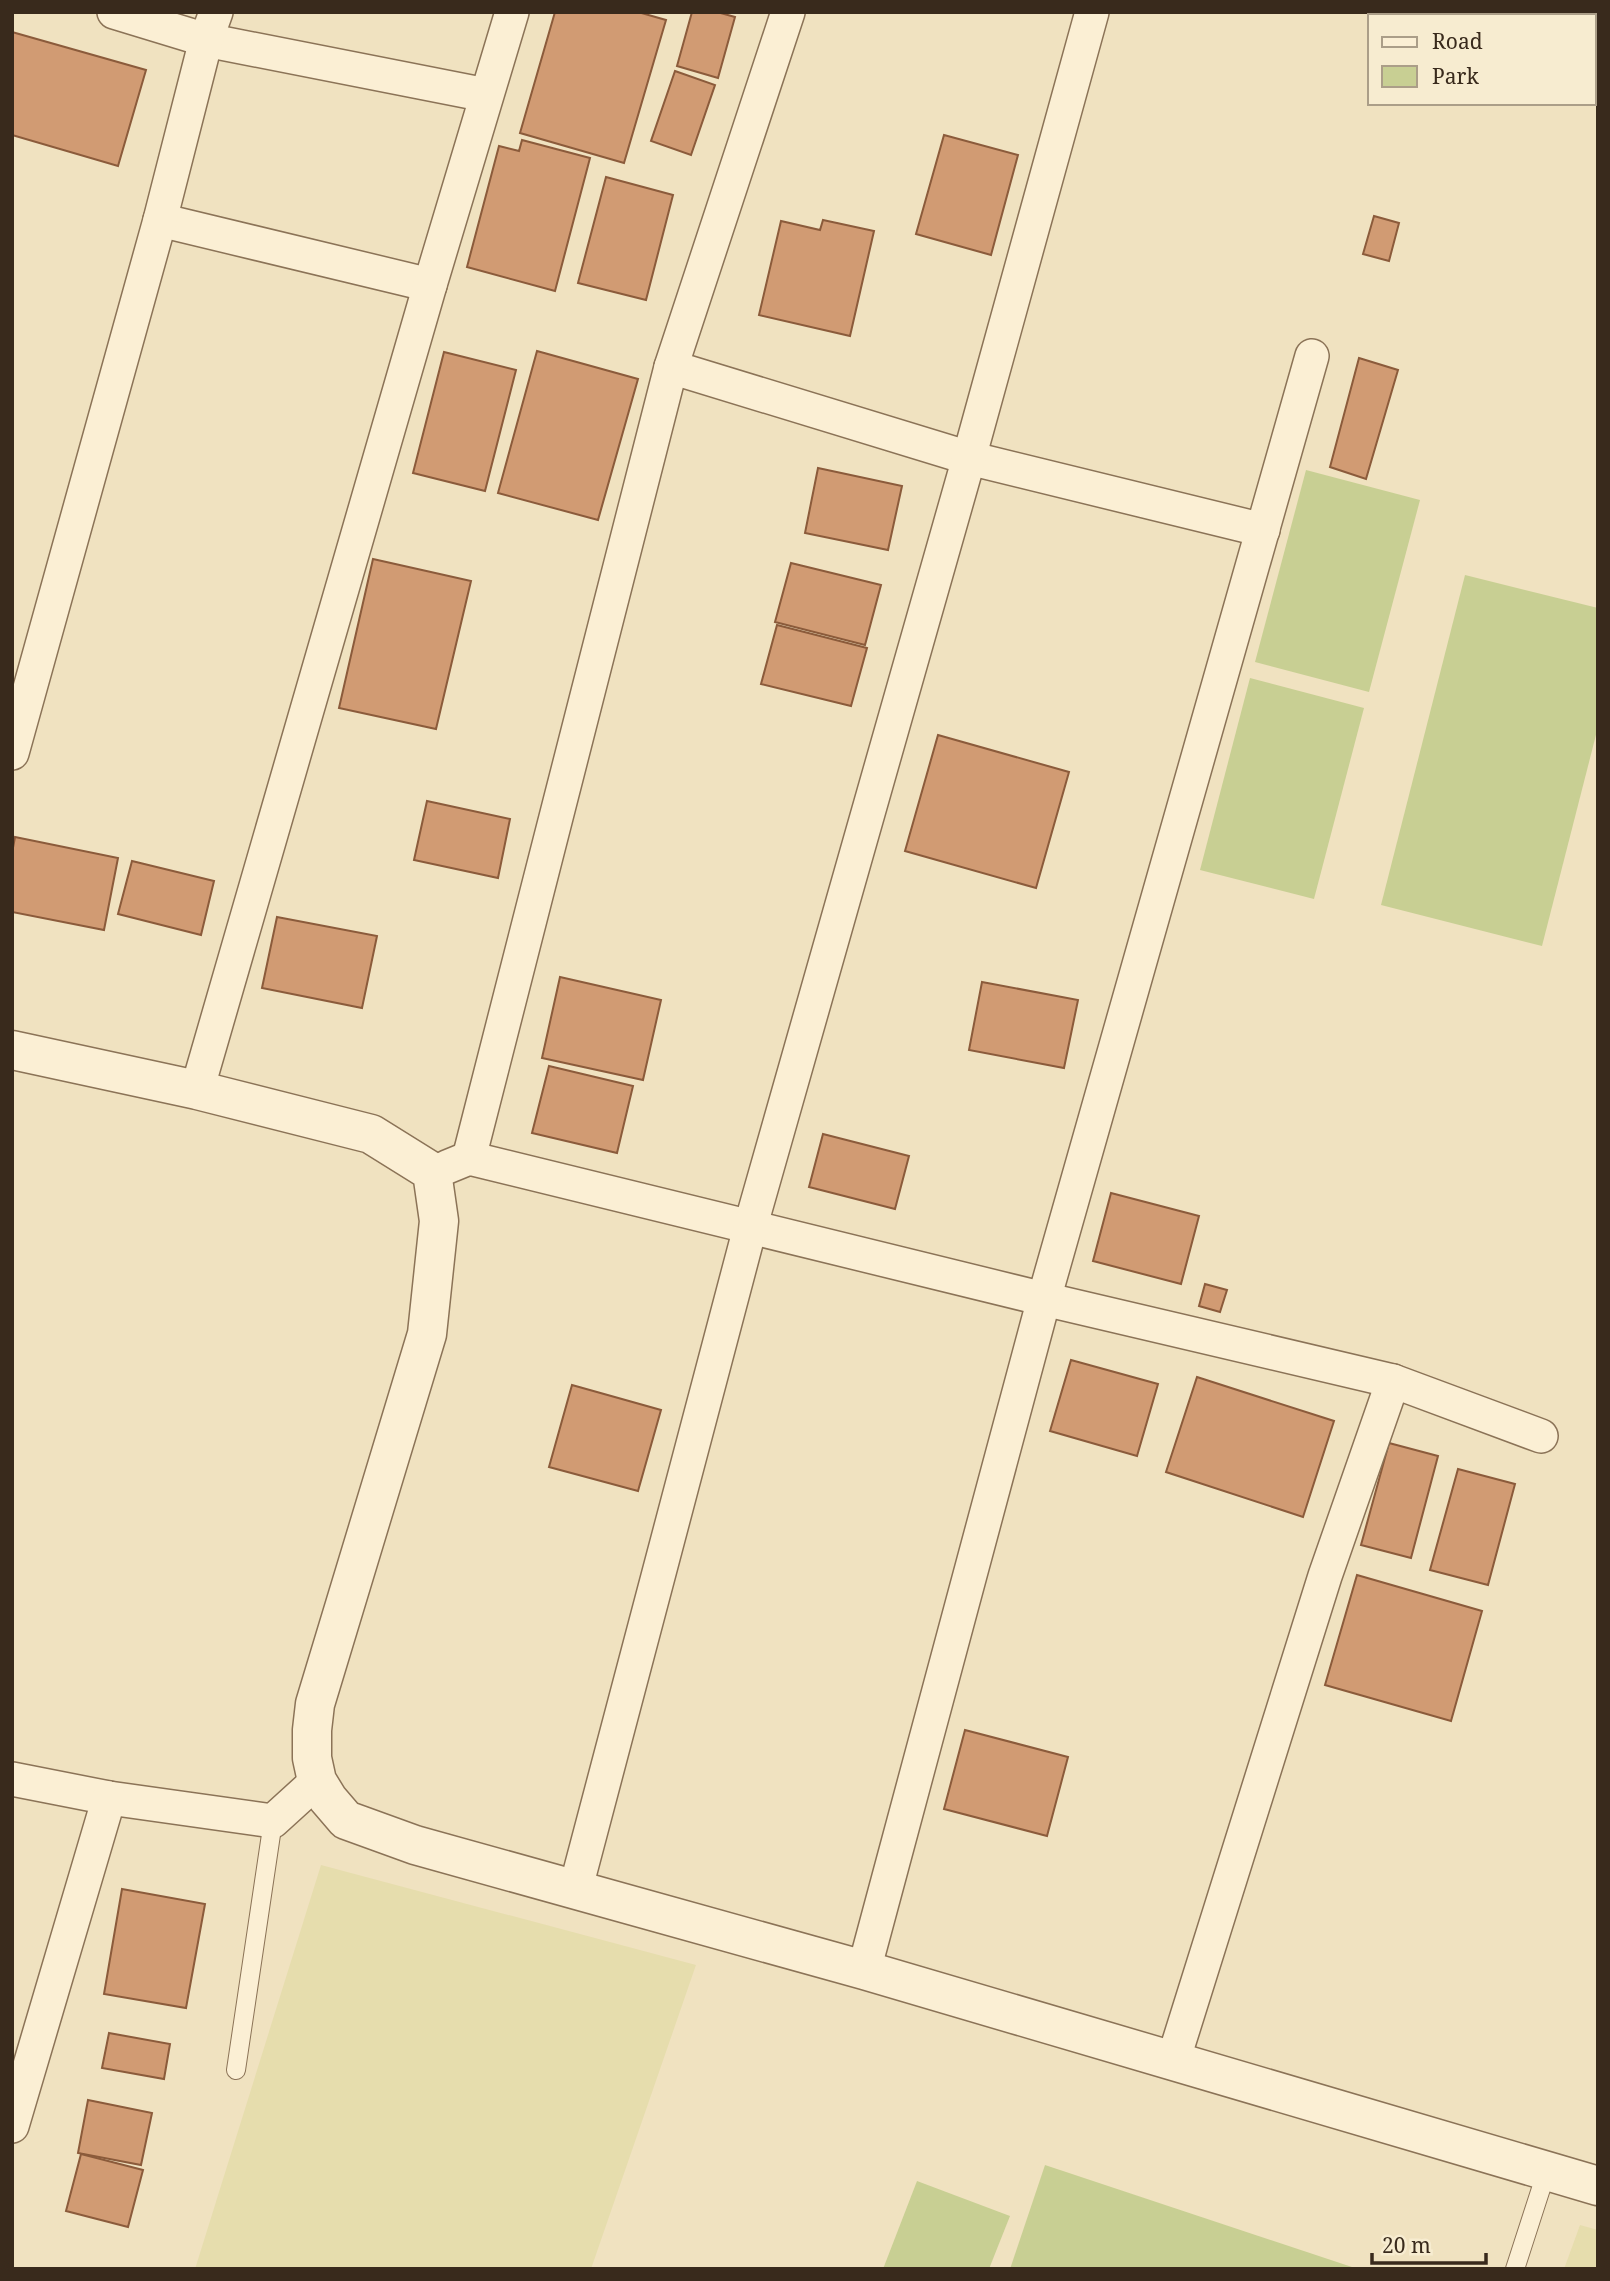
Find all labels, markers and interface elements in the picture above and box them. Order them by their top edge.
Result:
legend [1368,14,1596,105]
text: Road [1432,27,1483,55]
text: Park [1432,62,1479,90]
scale bar [1372,2222,1486,2266]
text: 20 m [1382,2231,1431,2259]

